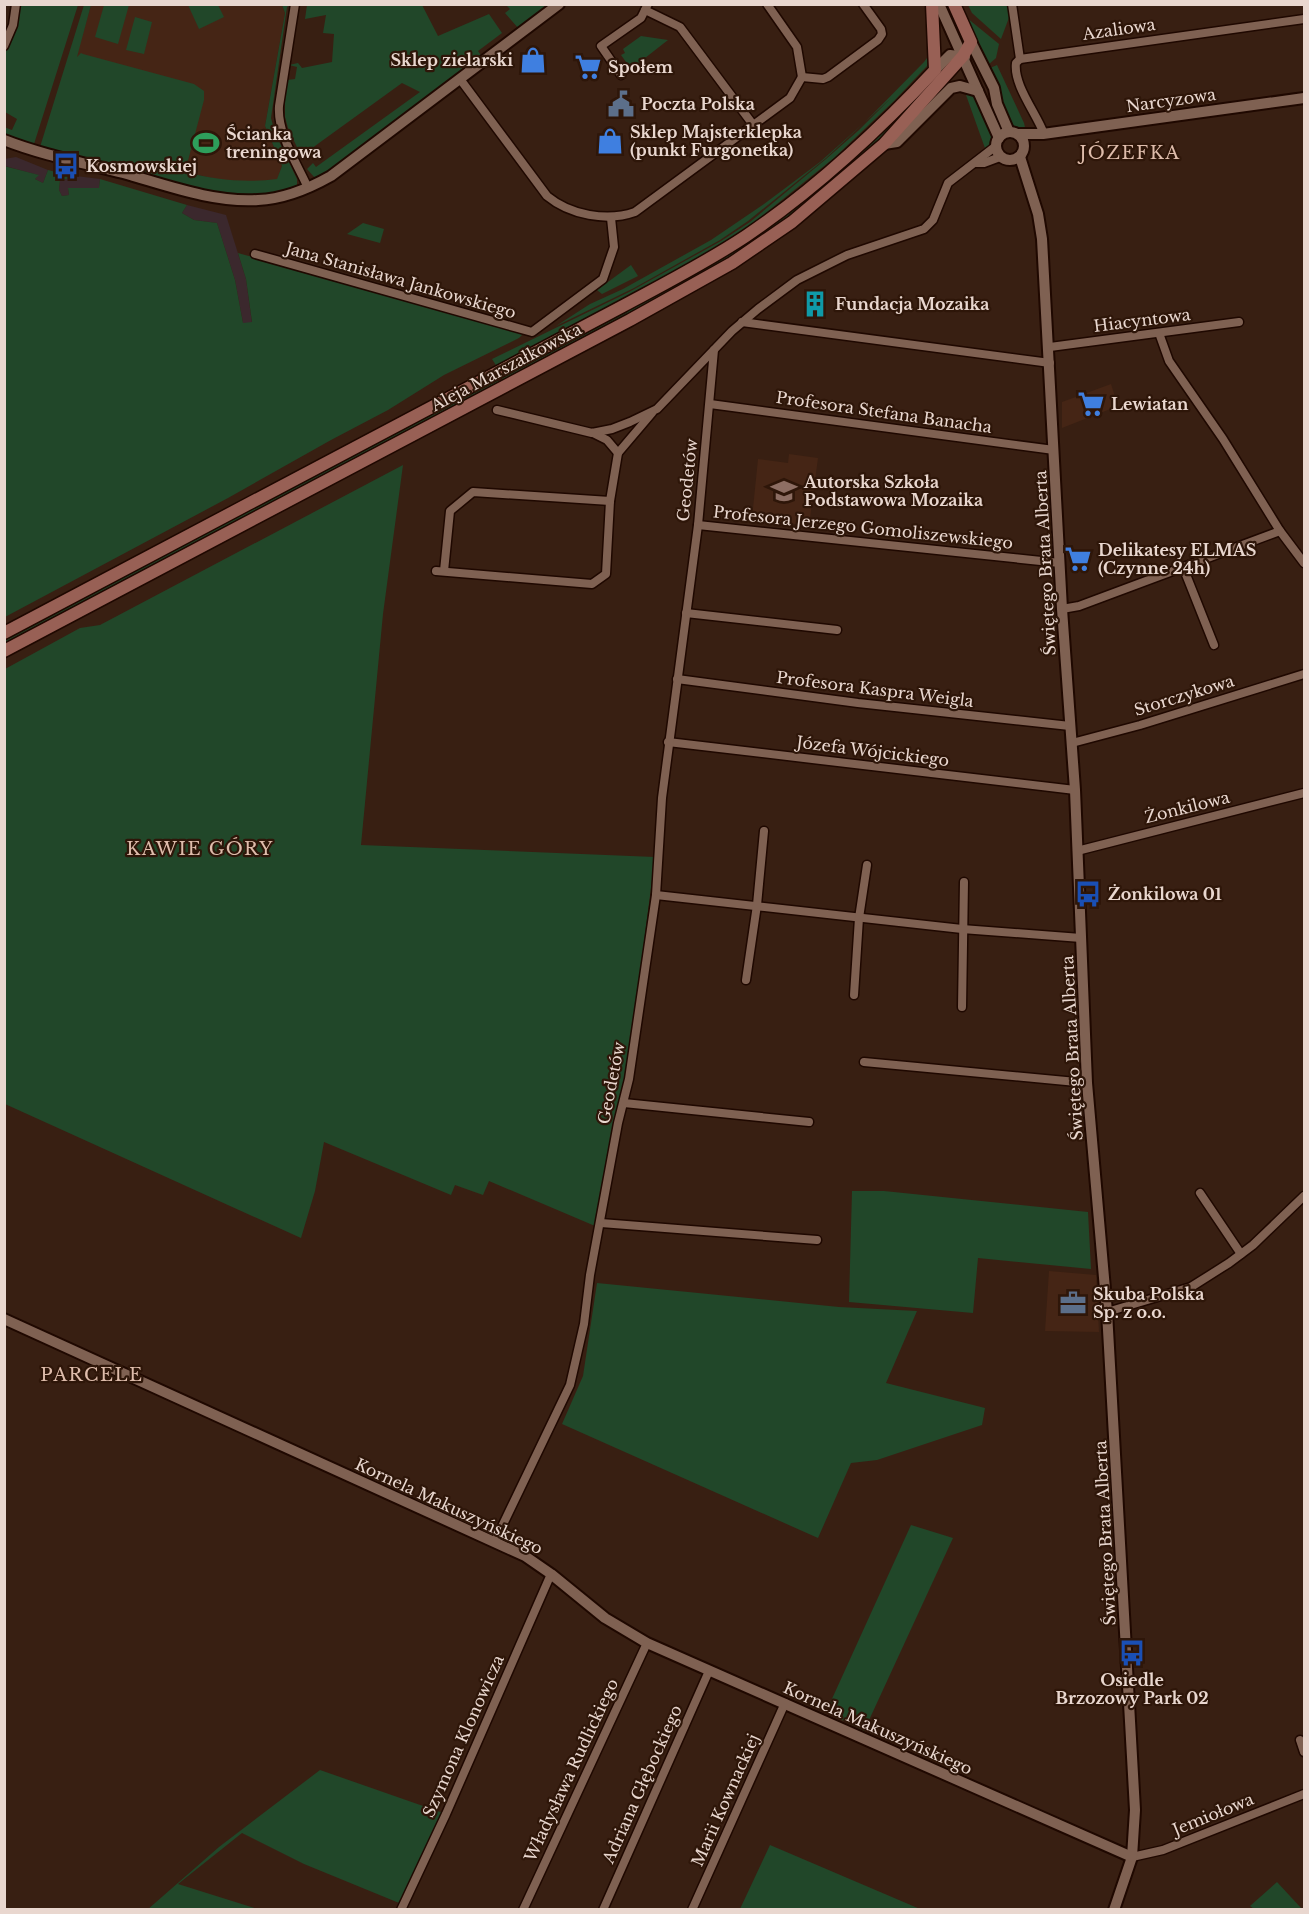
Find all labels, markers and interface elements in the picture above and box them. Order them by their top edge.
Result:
street label: Azaliowa [1080,14,1157,44]
shop icon: Sklep zielarski [518,45,548,75]
place label: Sklep zielarski [390,50,513,70]
supermarket icon: Społem [573,52,603,82]
place label: Społem [608,57,673,77]
street label: Narcyzowa [1125,84,1217,116]
public building icon: Poczta Polska [606,89,636,119]
place label: Poczta Polska [641,94,755,114]
place label: Sklep Majsterklepka (punkt Furgonetka) [630,122,802,160]
place label: Ścianka treningowa [226,124,322,162]
shop icon: Sklep Majsterklepka (punkt Furgonetka) [595,126,625,156]
sports icon: Ścianka treningowa [191,128,221,158]
district label: JÓZEFKA [1077,141,1181,164]
bus stop icon: Kosmowskiej [51,151,81,181]
place label: Kosmowskiej [86,156,197,176]
street label: Jana Stanisława Jankowskiego [282,237,518,323]
building icon: Fundacja Mozaika [800,289,830,319]
place label: Fundacja Mozaika [835,294,989,314]
street label: Hiacyntowa [1092,304,1192,336]
street label: Aleja Marszałkowska [426,319,585,416]
street label: Profesora Stefana Banacha [775,387,993,437]
supermarket icon: Lewiatan [1076,389,1106,419]
place label: Lewiatan [1111,394,1189,414]
street label: Geodetów [673,437,701,522]
street label: Świętego Brata Alberta [1030,470,1060,656]
place label: Autorska Szkoła Podstawowa Mozaika [803,472,983,510]
school or university icon: Autorska Szkoła Podstawowa Mozaika [769,476,799,506]
street label: Profesora Jerzego Gomoliszewskiego [712,501,1014,553]
place label: Delikatesy ELMAS (Czynne 24h) [1098,540,1256,578]
supermarket icon: Delikatesy ELMAS (Czynne 24h) [1063,544,1093,574]
street label: Profesora Kaspra Weigla [775,667,975,711]
street label: Storczykowa [1132,670,1237,720]
street label: Józefa Wójcickiego [794,731,950,770]
street label: Żonkilowa [1142,787,1232,827]
district label: KAWIE GÓRY [126,837,274,860]
bus stop icon: Żonkilowa 01 [1073,879,1103,909]
place label: Żonkilowa 01 [1108,884,1222,904]
street label: Świętego Brata Alberta [1057,955,1087,1141]
street label: Geodetów [593,1040,629,1126]
place label: Skuba Polska Sp. z o.o. [1093,1284,1204,1322]
office icon: Skuba Polska Sp. z o.o. [1058,1288,1088,1318]
district label: PARCELE [40,1364,144,1386]
street label: Świętego Brata Alberta [1090,1440,1120,1626]
street label: Kornela Makuszyńskiego [352,1454,546,1558]
bus stop icon: Osiedle Brzozowy Park 02 [1117,1638,1147,1668]
street label: Szymona Klonowicza [418,1651,508,1820]
place label: Osiedle Brzozowy Park 02 [1055,1670,1209,1708]
street label: Władysława Rudlickiego [519,1675,622,1866]
street label: Kornela Makuszyńskiego [780,1677,976,1779]
street label: Adriana Głębockiego [598,1702,686,1867]
street label: Marii Kownackiej [687,1731,763,1869]
street label: Jemiołowa [1168,1789,1257,1840]

